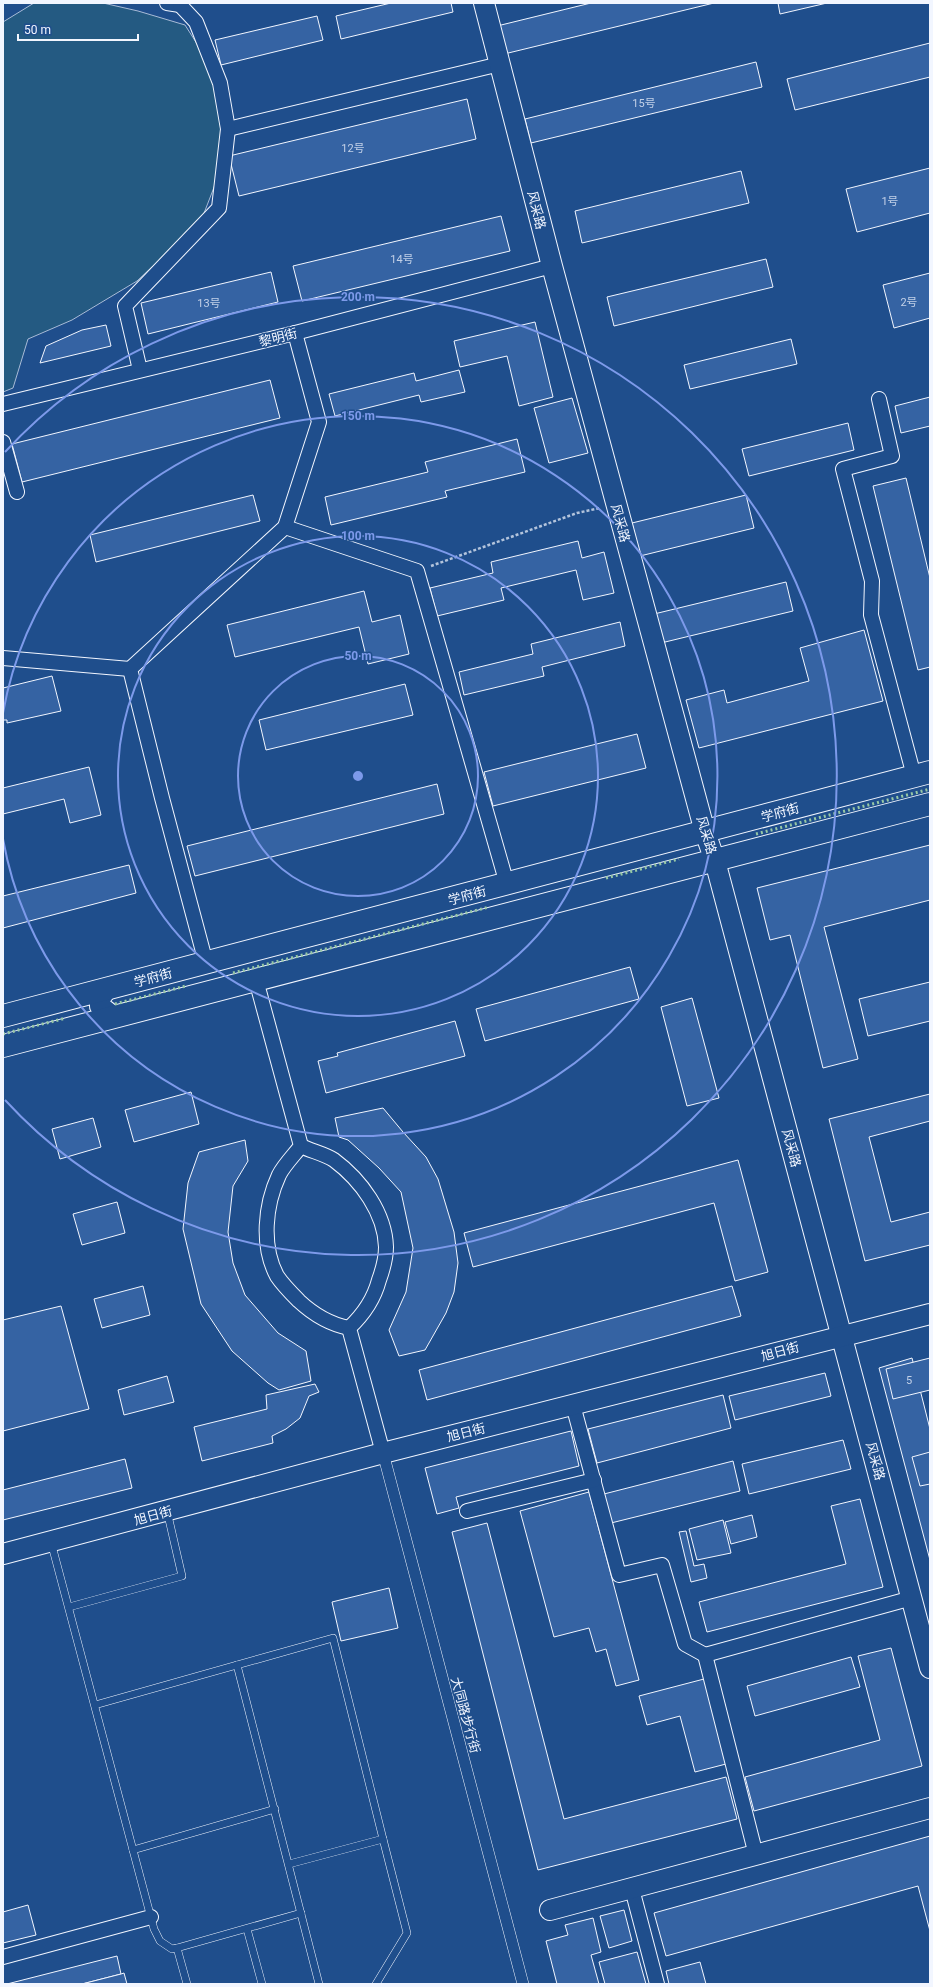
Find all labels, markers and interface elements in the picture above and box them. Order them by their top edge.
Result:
scale bar [18,16,138,42]
text: 50 m [24,23,51,37]
house number: 15号 [632,97,656,110]
house number: 12号 [341,142,365,155]
street label: 风采路 [525,189,549,231]
house number: 1号 [881,195,899,208]
house number: 14号 [390,253,414,266]
text: 200 m [341,290,375,304]
house number: 2号 [900,296,918,309]
house number: 13号 [197,297,221,310]
street label: 黎明街 [257,325,299,349]
text: 150 m [341,409,375,423]
street label: 风采路 [608,502,633,544]
text: 100 m [341,529,375,543]
text: 50 m [344,649,372,663]
centre of rings [351,769,365,783]
street label: 学府街 [759,800,801,825]
street label: 风采路 [694,814,719,856]
street label: 学府街 [446,883,488,908]
street label: 学府街 [132,965,174,990]
street label: 风采路 [779,1127,804,1169]
street label: 旭日街 [759,1339,801,1364]
house number: 5 [906,1374,912,1387]
street label: 旭日街 [445,1420,487,1444]
street label: 风采路 [863,1440,888,1482]
street label: 旭日街 [132,1503,174,1528]
street label: 大同路步行街 [448,1676,483,1755]

